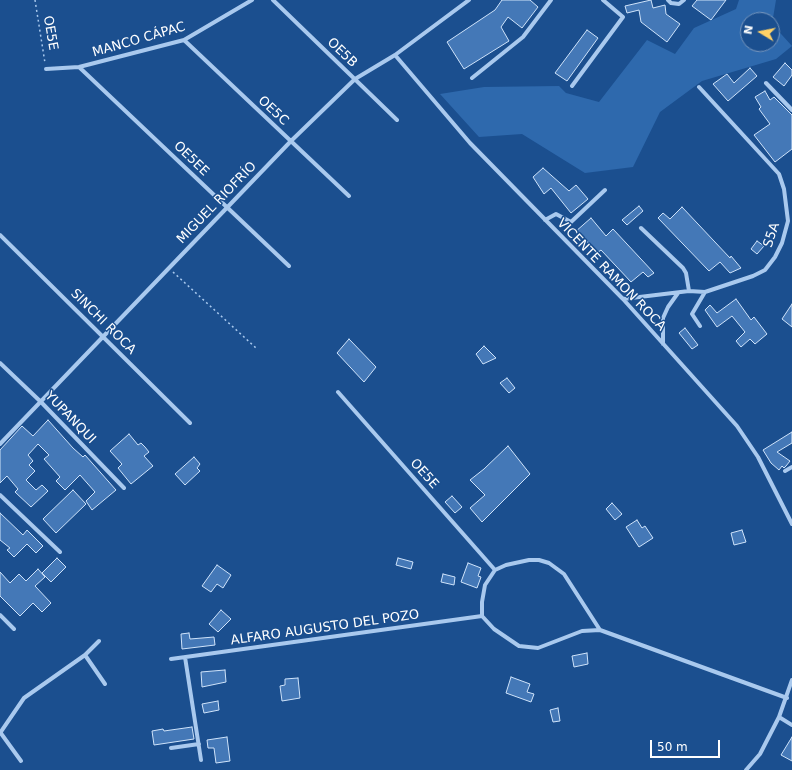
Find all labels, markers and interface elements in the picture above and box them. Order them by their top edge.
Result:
north arrow [740,12,780,52]
street label: OE5E [39,14,61,52]
street label: MANCO CÁPAC [91,19,187,61]
text: N [741,24,756,36]
street label: OE5B [324,35,360,71]
street label: OE5C [255,93,291,129]
street label: OE5EE [170,138,212,180]
street label: MIGUEL RIOFRÍO [174,159,260,247]
street label: VICENTE RAMON ROCA [553,216,669,334]
street label: S5A [761,221,783,249]
street label: SINCHI ROCA [67,286,139,358]
street label: YUPANQUI [41,389,99,447]
street label: OE5E [407,456,441,492]
street label: ALFARO AUGUSTO DEL POZO [230,607,420,649]
scale bar [652,732,722,758]
text: 50 m [657,740,688,754]

